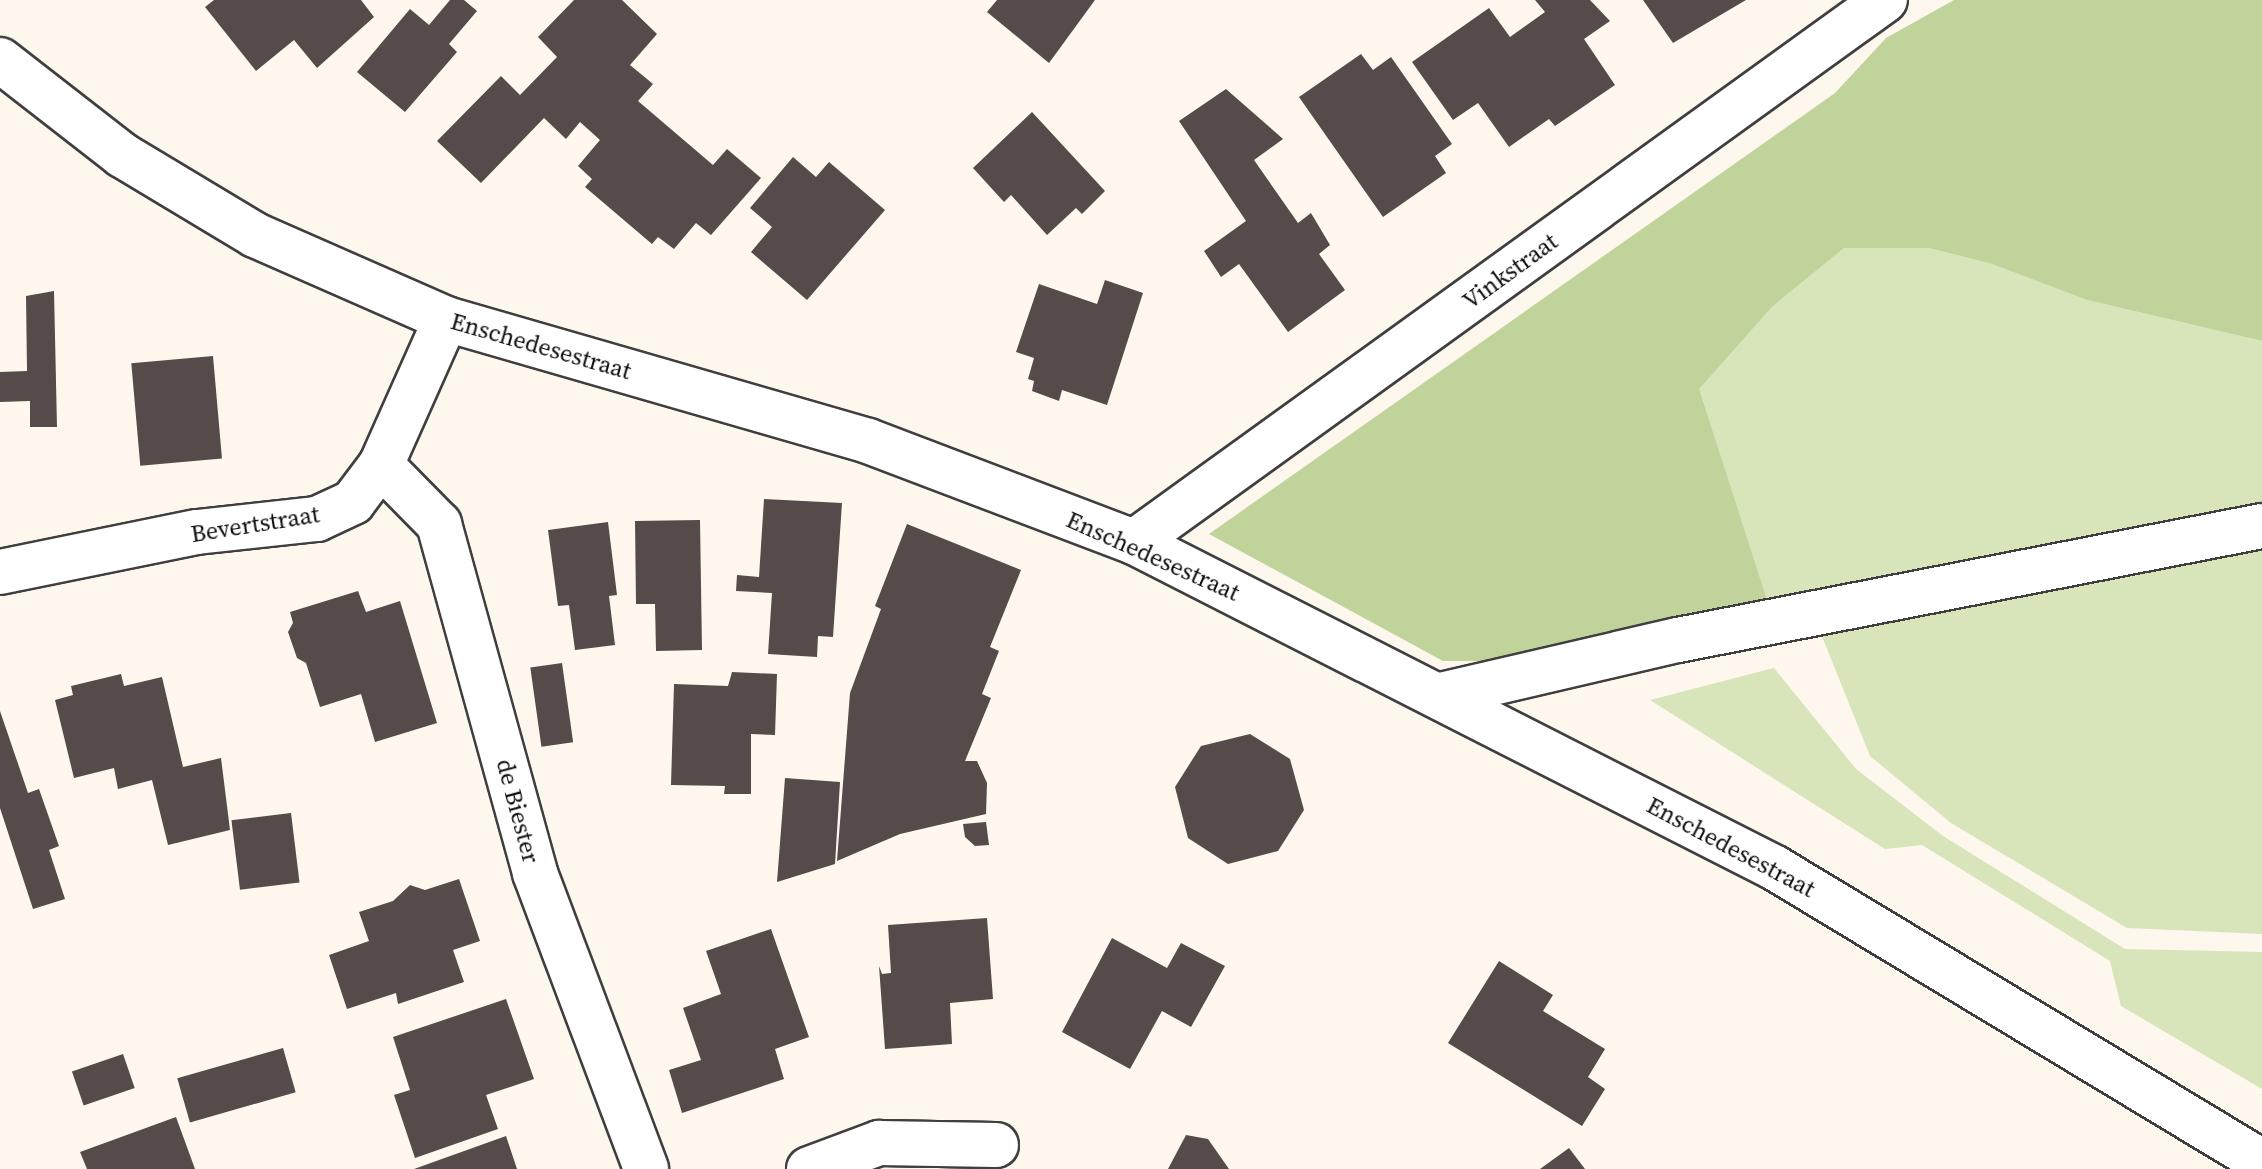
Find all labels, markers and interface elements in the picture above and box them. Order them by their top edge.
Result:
street label: Vinkstraat [1457,227,1563,315]
street label: Enschedesestraat [447,306,635,386]
street label: Bevertstraat [189,500,321,548]
street label: Enschedesestraat [1062,505,1244,607]
street label: de Biester [490,756,546,866]
street label: Enschedesestraat [1642,791,1820,903]

